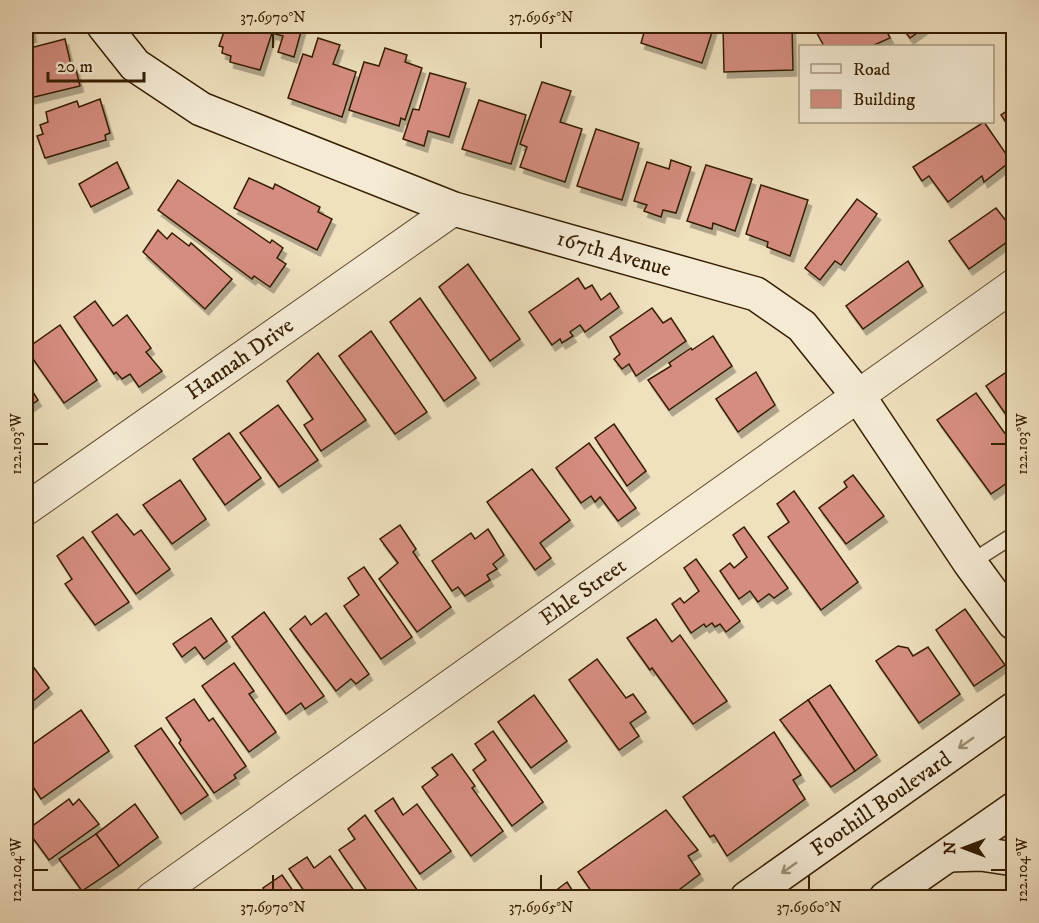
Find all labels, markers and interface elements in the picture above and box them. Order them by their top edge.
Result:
text: 37.6970°N [240,8,306,27]
text: 37.6965°N [509,8,573,27]
scale bar [48,45,144,83]
legend [799,45,994,123]
text: 20 m [57,56,93,78]
text: Road [853,59,890,81]
text: Building [853,89,915,111]
street label: 167th Avenue [554,225,674,283]
street label: Hannah Drive [181,312,299,406]
text: 122.103°W [7,413,26,475]
text: 122.103°W [1013,413,1032,475]
street label: Ehle Street [534,552,632,632]
one-way arrow [958,737,974,749]
street label: Foothill Boulevard [806,746,956,862]
north arrow [934,818,994,878]
text: 122.104°W [7,837,26,902]
text: 122.104°W [1013,837,1032,902]
text: N [940,841,960,855]
one-way arrow [782,862,798,874]
text: 37.6970°N [240,898,306,917]
text: 37.6965°N [509,898,573,917]
text: 37.6960°N [776,898,842,917]

